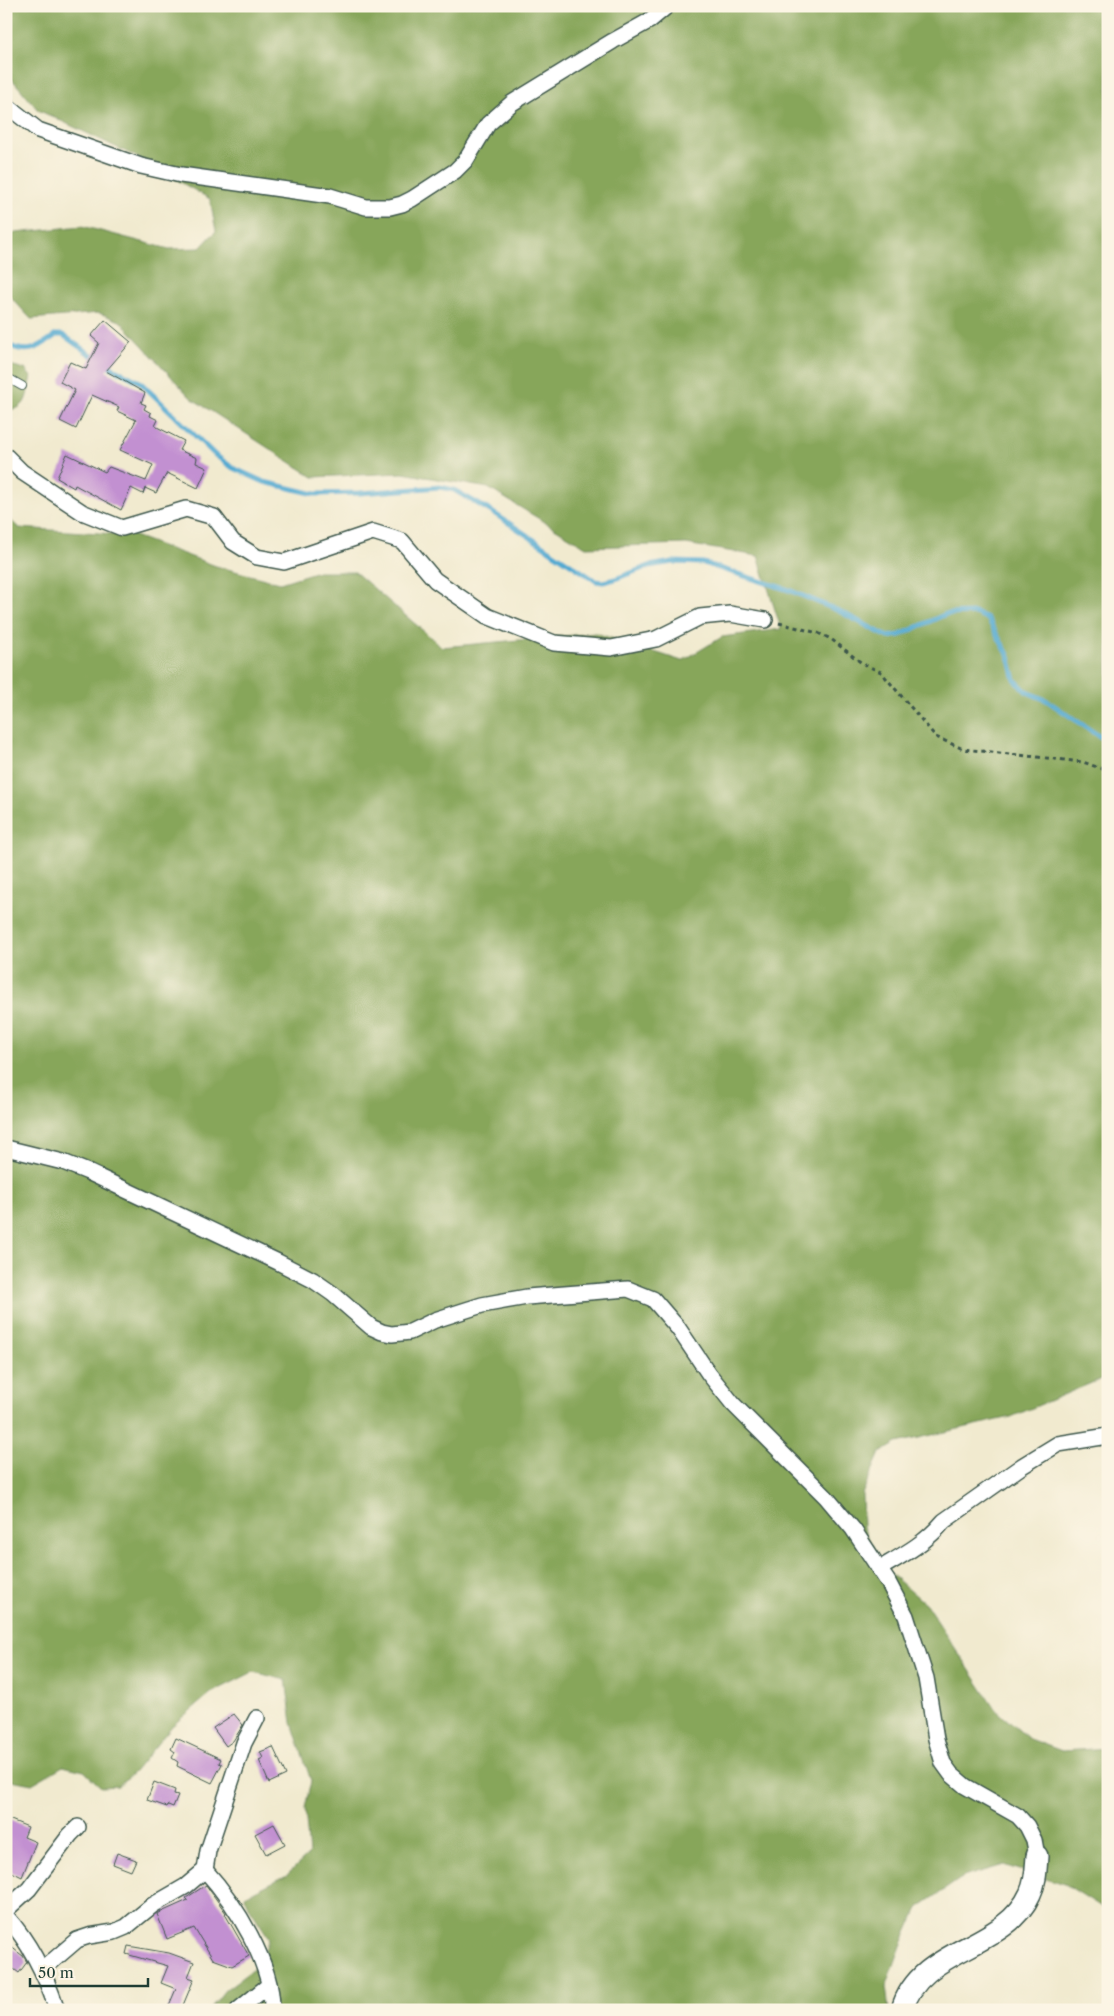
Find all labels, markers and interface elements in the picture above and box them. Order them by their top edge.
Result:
scale bar [30,1956,148,1988]
text: 50 m [38,1963,74,1982]

